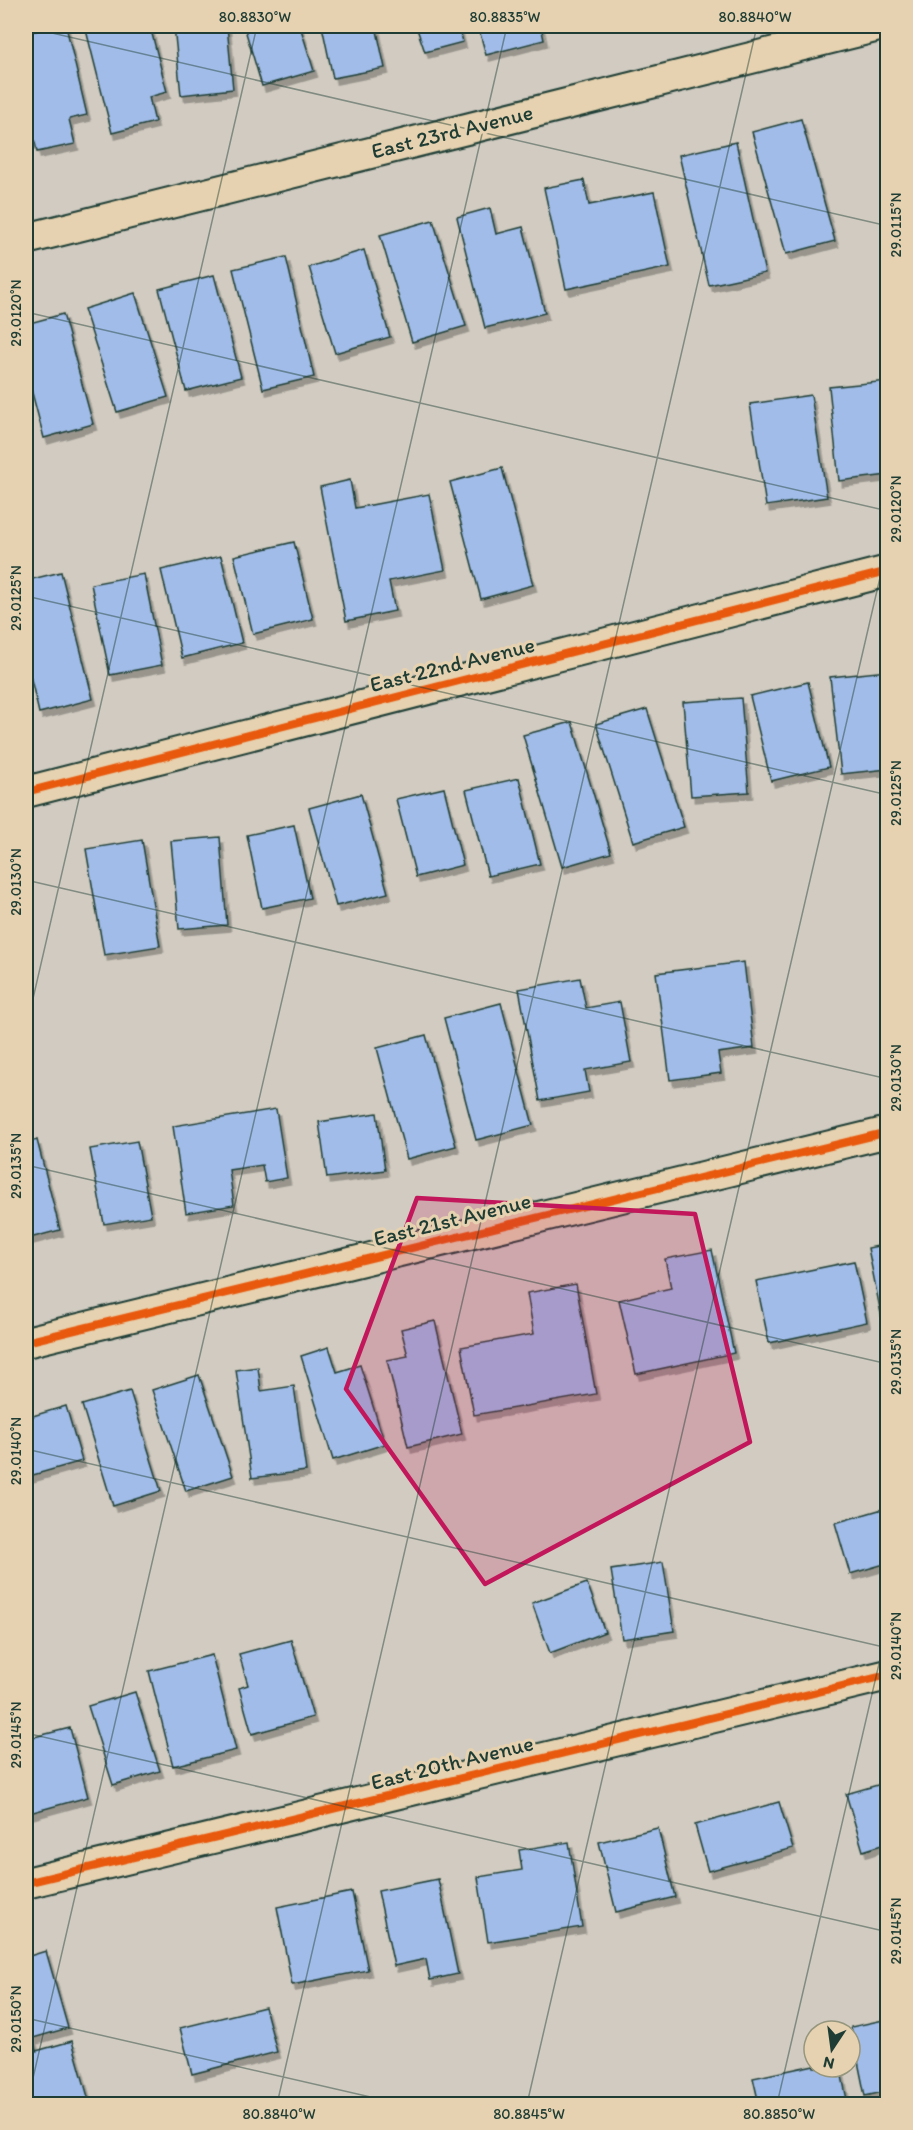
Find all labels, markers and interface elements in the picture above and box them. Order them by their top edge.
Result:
text: 80.8830°W [219,8,291,26]
text: 80.8835°W [470,8,541,26]
text: 80.8840°W [718,8,792,26]
street label: East 23rd Avenue [368,98,536,165]
text: 29.0115°N [887,192,905,258]
text: 29.0120°N [7,279,25,347]
text: 29.0120°N [887,475,905,543]
text: 29.0125°N [7,565,25,631]
street label: East 22nd Avenue [367,631,537,698]
text: 29.0125°N [887,760,905,826]
text: 29.0130°N [7,848,25,916]
text: 29.0130°N [887,1044,905,1112]
text: 29.0135°N [7,1133,25,1199]
street label: East 21st Avenue [371,1187,534,1252]
text: 29.0135°N [887,1329,905,1395]
text: 29.0140°N [7,1417,25,1485]
text: 29.0140°N [887,1612,905,1680]
text: 29.0145°N [7,1701,25,1769]
street label: East 20th Avenue [368,1729,536,1796]
text: 29.0145°N [887,1897,905,1965]
text: 29.0150°N [7,1985,25,2053]
north arrow [802,2019,862,2079]
text: N [821,2053,836,2074]
text: 80.8840°W [242,2105,316,2123]
text: 80.8845°W [493,2105,565,2123]
text: 80.8850°W [743,2105,815,2123]

